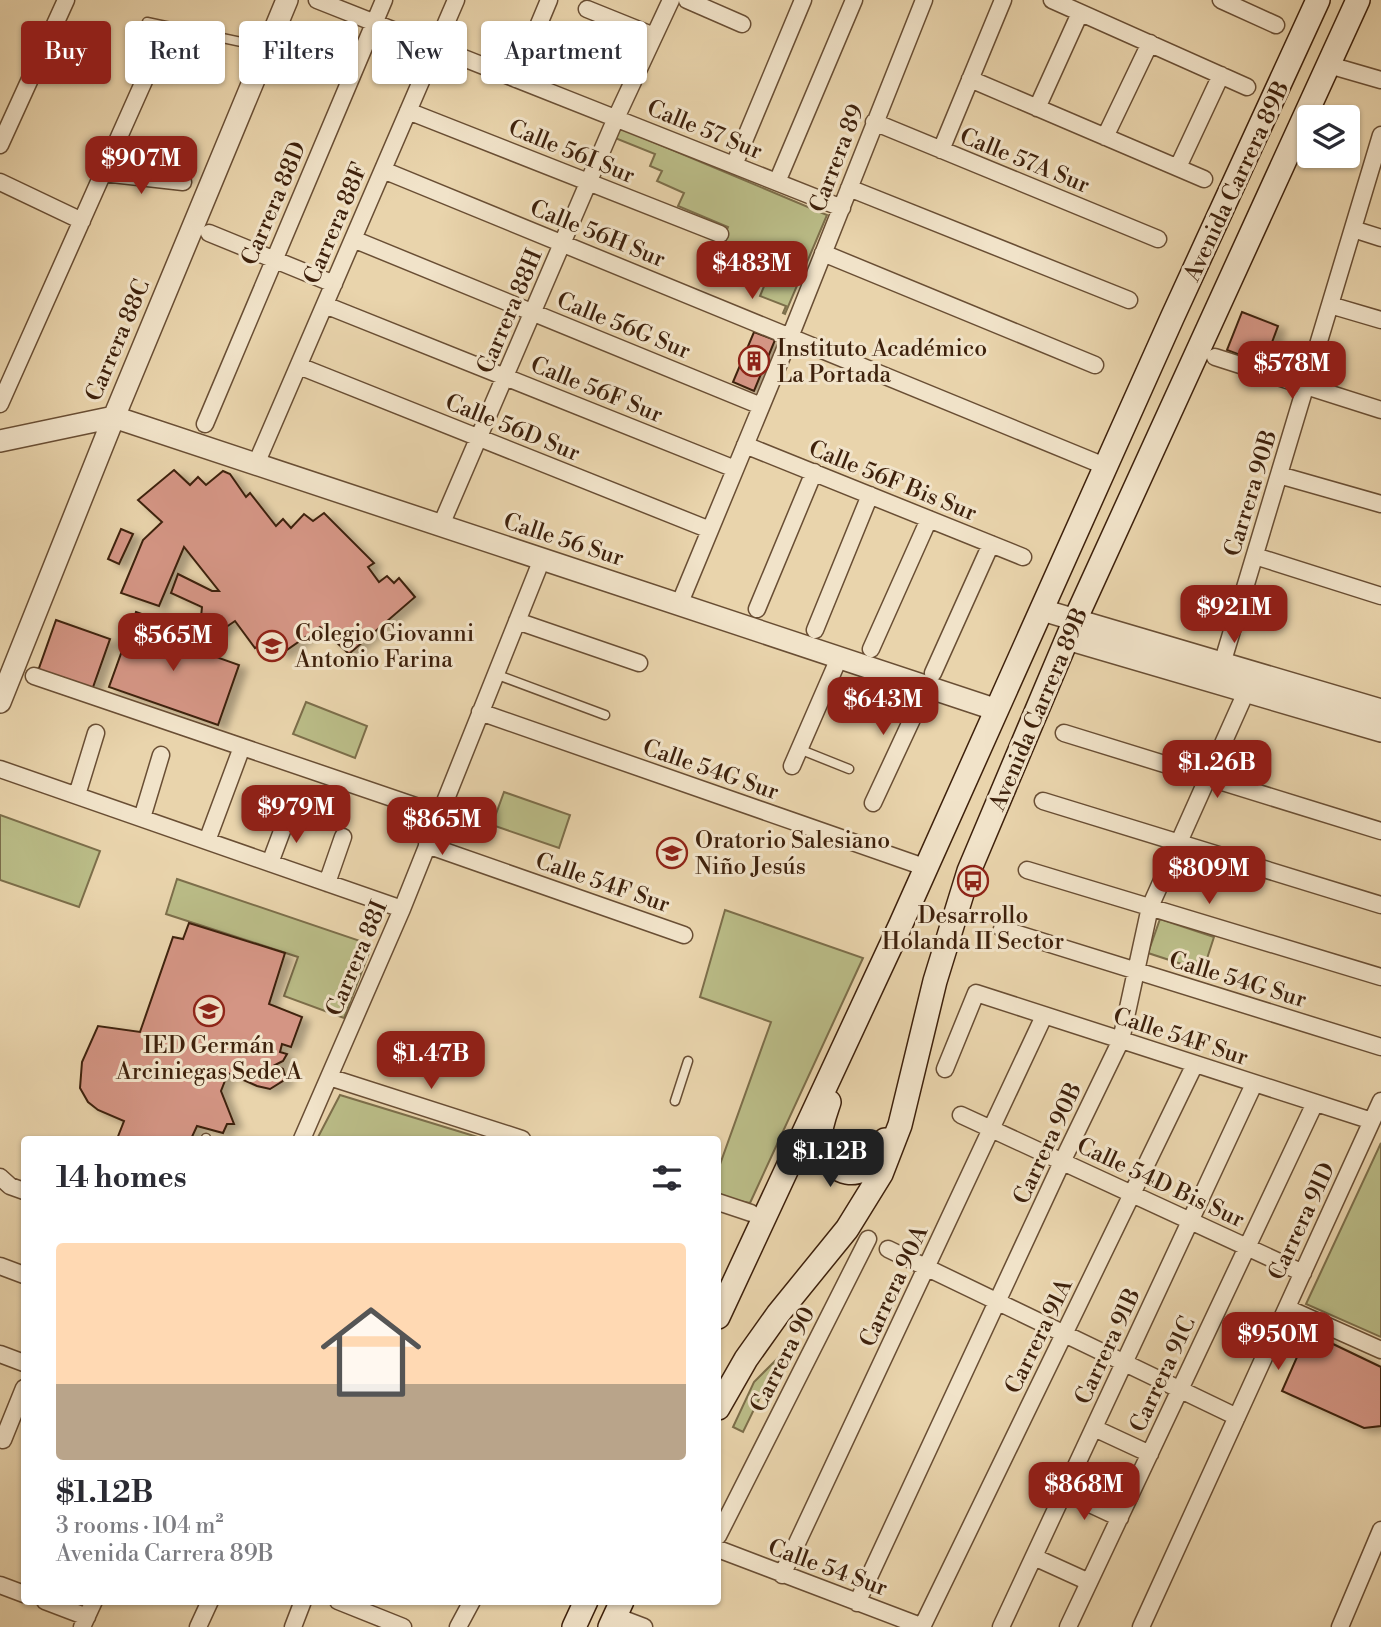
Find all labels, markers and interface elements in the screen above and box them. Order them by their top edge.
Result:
chip: Buy [21,21,111,84]
chip: Rent [125,21,225,84]
chip: Filters [239,21,358,84]
chip: New [372,21,467,84]
chip: Apartment [481,21,647,84]
street label: Avenida Carrera 89B [1178,77,1296,287]
street label: Calle 57 Sur [643,94,766,166]
street label: Carrera 89 [804,100,870,216]
map controls [1297,105,1360,168]
button: layers [1297,105,1360,168]
street label: Calle 56I Sur [504,114,639,190]
street label: Calle 57A Sur [956,122,1094,200]
pin: $907M [92,136,190,196]
street label: Carrera 88D [235,137,312,269]
text: $907M [101,145,181,173]
street label: Carrera 88F [298,159,374,288]
street label: Calle 56H Sur [526,194,669,274]
pin: $483M [703,242,801,301]
street label: Carrera 88H [471,245,549,378]
text: $483M [713,250,791,278]
street label: Carrera 88C [80,275,156,405]
street label: Calle 56G Sur [553,286,695,366]
place label: Instituto Académico La Portada [777,335,987,389]
pin: $578M [1243,342,1341,401]
building icon: Instituto Académico La Portada [737,344,771,378]
text: $578M [1254,350,1330,378]
street label: Calle 56F Sur [526,351,667,429]
street label: Calle 56D Sur [441,388,584,468]
street label: Carrera 90B [1218,427,1283,560]
street label: Calle 56F Bis Sur [805,434,981,527]
street label: Calle 56 Sur [500,507,628,573]
pin: $921M [1185,586,1283,645]
text: $921M [1196,594,1272,622]
street label: Avenida Carrera 89B [983,604,1094,816]
pin: $565M [124,614,222,673]
place label: Colegio Giovanni Antonio Farina [294,620,474,674]
text: $565M [134,622,212,650]
school or university icon: Colegio Giovanni Antonio Farina [255,629,289,663]
pin: $643M [834,678,932,737]
text: $643M [843,686,923,714]
street label: Calle 54G Sur [639,734,782,806]
pin: $1.26B [1160,740,1274,800]
text: $1.26B [1178,749,1256,777]
pin: $979M [247,786,345,845]
text: $979M [257,794,335,822]
pin: $865M [393,798,491,857]
text: $865M [403,806,481,834]
place label: Oratorio Salesiano Niño Jesús [695,827,890,881]
school or university icon: Oratorio Salesiano Niño Jesús [655,836,689,870]
pin: $809M [1160,846,1258,906]
street label: Calle 54F Sur [532,847,674,919]
text: $809M [1169,855,1249,883]
bus stop icon: Desarrollo Holanda II Sector [956,864,990,898]
street label: Carrera 88I [320,896,394,1020]
place label: Desarrollo Holanda II Sector [882,902,1064,956]
street label: Calle 54G Sur [1166,946,1310,1014]
school or university icon: IED Germán Arciniegas Sede A [192,994,226,1028]
street label: Calle 54F Sur [1110,1002,1252,1072]
place label: IED Germán Arciniegas Sede A [115,1032,303,1086]
pin: $1.47B [374,1032,488,1091]
text: $1.47B [393,1040,469,1068]
street label: Carrera 90B [1008,1078,1088,1209]
pin: $1.12B [773,1130,887,1189]
street label: Calle 54D Bis Sur [1072,1132,1249,1234]
text: $1.12B [793,1138,867,1166]
street label: Carrera 91D [1263,1158,1341,1285]
text: 14 homes [56,1159,187,1197]
icon: filters [648,1159,686,1197]
street label: Carrera 90A [854,1220,935,1351]
street label: Carrera 91A [999,1273,1079,1398]
street label: Carrera 91B [1069,1284,1147,1409]
icon: home [308,1289,434,1415]
street label: Carrera 90 [744,1302,821,1417]
street label: Carrera 91C [1124,1312,1202,1437]
pin: $950M [1229,1312,1327,1372]
text: $950M [1238,1321,1318,1349]
pin: $868M [1035,1462,1133,1522]
text: $868M [1045,1471,1123,1499]
text: $1.12B [56,1474,153,1512]
text: 3 rooms · 104 m² [56,1512,224,1540]
street label: Calle 54 Sur [764,1533,891,1603]
text: Avenida Carrera 89B [56,1540,274,1568]

